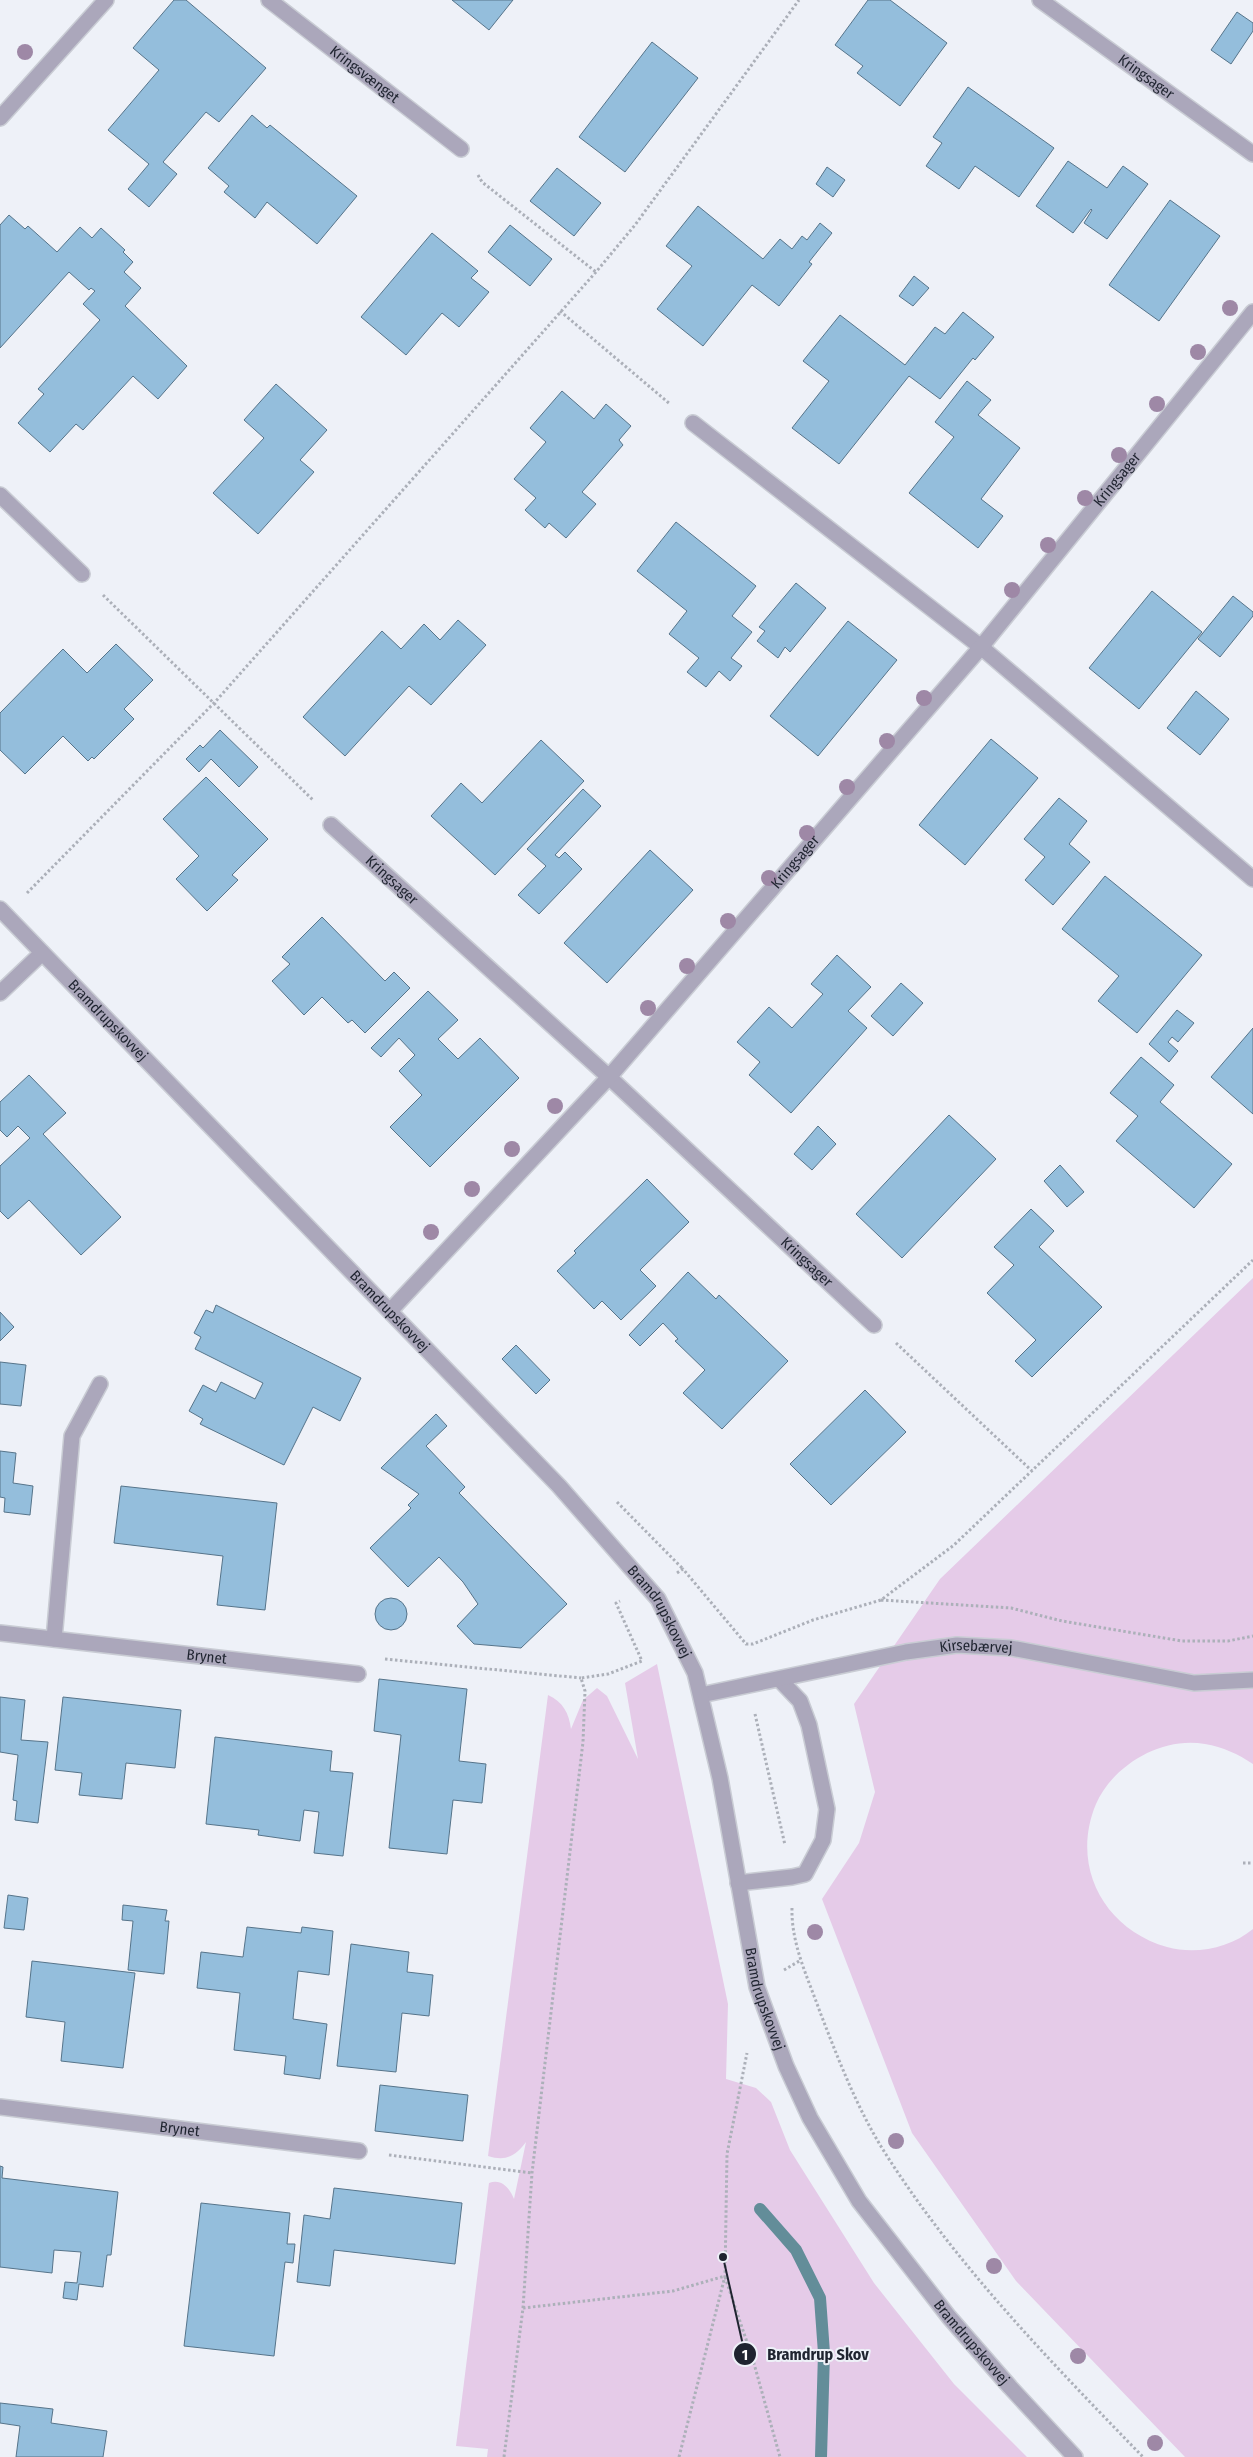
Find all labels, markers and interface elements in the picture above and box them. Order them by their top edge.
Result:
street label: Kringsvænget [326,42,403,107]
street label: Kringsager [1115,50,1178,103]
street label: Kringsager [1090,448,1145,510]
street label: Kringsager [767,831,824,892]
street label: Kringsager [362,852,422,909]
street label: Bramdrupskovvej [64,976,151,1065]
street label: Kringsager [777,1233,837,1291]
street label: Bramdrupskovvej [346,1267,433,1356]
street label: Bramdrupskovvej [624,1562,695,1661]
street label: Kirsebærvej [938,1636,1013,1657]
street label: Brynet [186,1645,228,1668]
street label: Bramdrupskovvej [741,1946,788,2053]
street label: Brynet [159,2118,201,2140]
street label: Bramdrupskovvej [930,2296,1013,2389]
callout: Bramdrup Skov [732,2339,879,2370]
text: Bramdrup Skov [767,2345,869,2364]
text: 1 [742,2346,748,2364]

